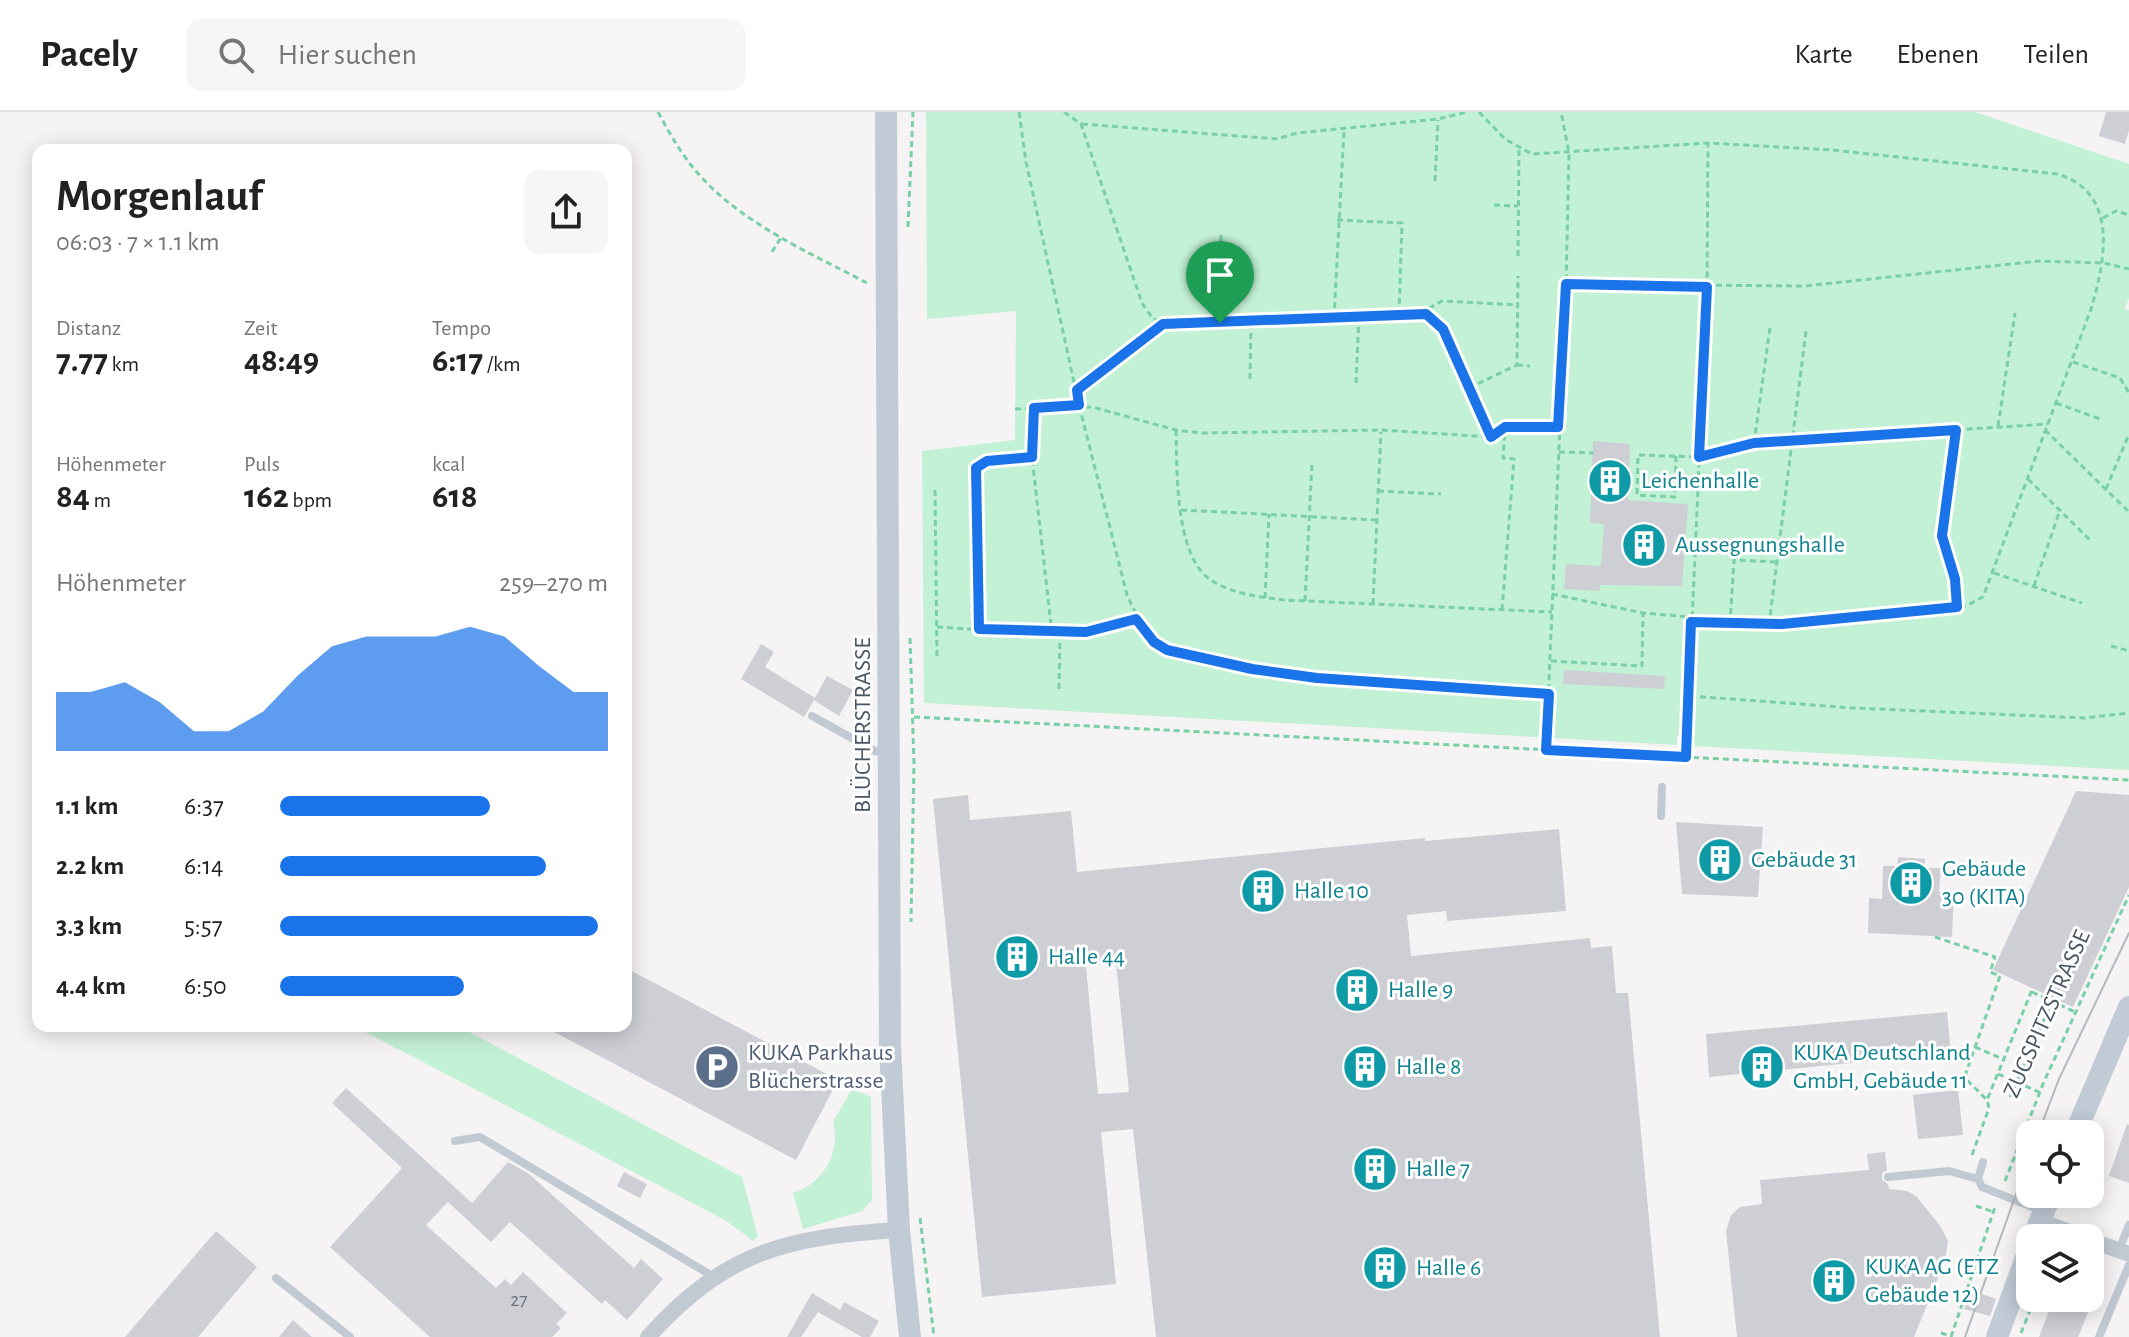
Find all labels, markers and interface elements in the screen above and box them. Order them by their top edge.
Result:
search box [186,19,746,91]
icon: search [214,33,258,77]
text: Pacely [40,36,138,74]
text: Hier suchen [278,40,417,70]
text: Karte [1794,41,1853,69]
text: Ebenen [1897,41,1979,69]
text: Teilen [2023,41,2089,69]
button: share [524,170,608,254]
text: Morgenlauf [56,175,263,219]
text: 06:03 · 7 × 1.1 km [56,229,220,255]
pin [1186,241,1254,323]
icon: arrive [1198,253,1242,297]
text: Distanz [56,317,121,339]
text: Zeit [244,317,278,339]
text: Tempo [432,317,491,339]
text: 7.77 [56,344,108,378]
text: 48:49 [244,344,319,378]
text: 6:17 [432,344,483,378]
text: km [108,353,139,375]
text: /km [483,353,521,375]
text: Höhenmeter [56,453,166,475]
text: Puls [244,453,280,475]
text: kcal [432,453,466,475]
building icon: Leichenhalle [1586,457,1634,505]
place label: Leichenhalle [1641,469,1759,493]
text: 84 [56,480,90,514]
text: 162 [244,480,289,514]
text: 618 [432,480,477,514]
text: m [90,489,111,511]
text: bpm [289,489,332,511]
building icon: Aussegnungshalle [1620,521,1668,569]
place label: Aussegnungshalle [1675,533,1845,557]
text: Höhenmeter [56,570,186,596]
text: 259–270 m [499,570,608,596]
street label: BLÜCHERSTRASSE [850,637,875,813]
text: 1.1 km [56,793,118,819]
text: 6:37 [184,793,224,819]
building icon: Gebäude 31 [1696,836,1744,884]
place label: Gebäude 31 [1751,848,1857,872]
text: 2.2 km [56,853,124,879]
text: 6:14 [184,853,224,879]
place label: Gebäude 30 (KITA) [1942,857,2026,909]
building icon: Gebäude 30 (KITA) [1887,859,1935,907]
building icon: Halle 10 [1239,867,1287,915]
place label: Halle 10 [1294,879,1369,903]
text: 3.3 km [56,913,122,939]
text: 5:57 [184,913,223,939]
street label: ZUGSPITZSTRASSE [1999,926,2095,1101]
building icon: Halle 44 [993,933,1041,981]
place label: Halle 44 [1048,945,1125,969]
building icon: Halle 9 [1333,966,1381,1014]
text: 4.4 km [56,973,126,999]
text: 6:50 [184,973,227,999]
place label: Halle 9 [1388,978,1453,1002]
place label: KUKA Parkhaus Blücherstrasse [748,1041,893,1093]
place label: KUKA Deutschland GmbH, Gebäude 11 [1793,1041,1971,1093]
parking icon: KUKA Parkhaus Blücherstrasse [693,1043,741,1091]
building icon: Halle 8 [1341,1043,1389,1091]
building icon: KUKA Deutschland GmbH, Gebäude 11 [1738,1043,1786,1091]
place label: Halle 8 [1396,1055,1461,1079]
map controls [2016,1120,2104,1312]
button: locate [2016,1120,2104,1208]
building icon: Halle 7 [1351,1145,1399,1193]
place label: Halle 7 [1406,1157,1470,1181]
button: layers [2016,1224,2104,1312]
building icon: Halle 6 [1361,1244,1409,1292]
place label: KUKA AG (ETZ Gebäude 12) [1865,1255,1999,1307]
place label: Halle 6 [1416,1256,1481,1280]
building icon: KUKA AG (ETZ Gebäude 12) [1810,1257,1858,1305]
house number: 27 [510,1290,528,1310]

